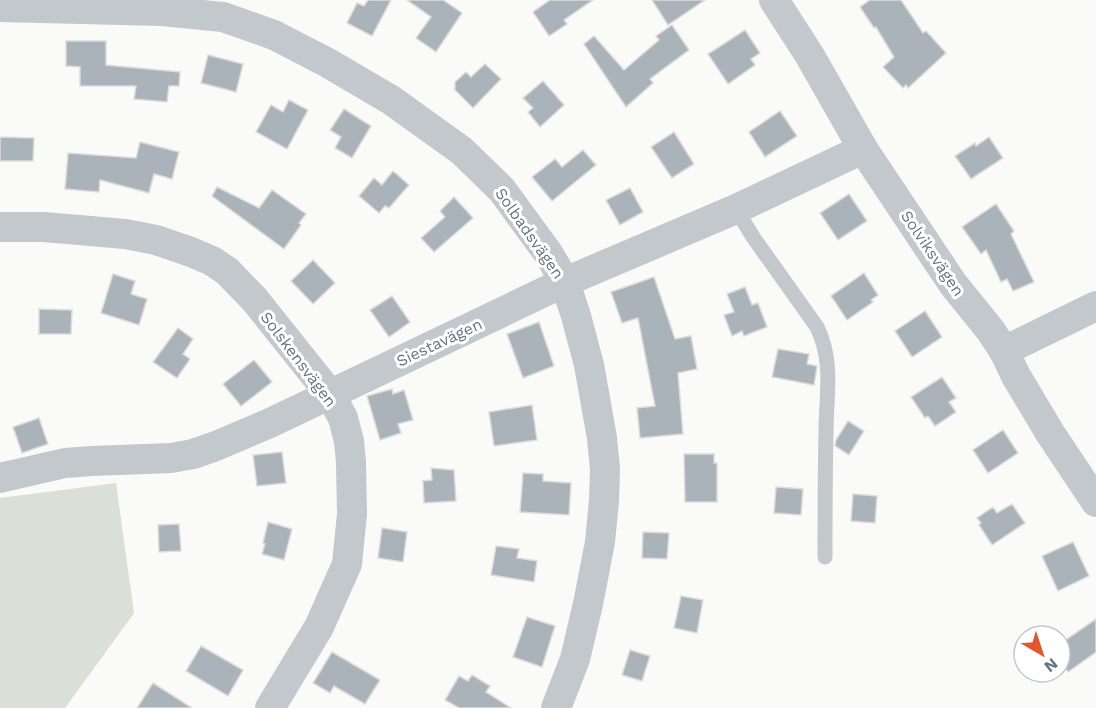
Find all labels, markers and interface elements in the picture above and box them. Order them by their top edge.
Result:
street label: Solbadsvägen [491,184,568,283]
street label: Solviksvägen [897,207,968,300]
street label: Solskensvägen [257,308,341,411]
street label: Siestavägen [393,314,485,371]
north arrow [1012,624,1072,684]
text: N [1041,654,1062,676]

